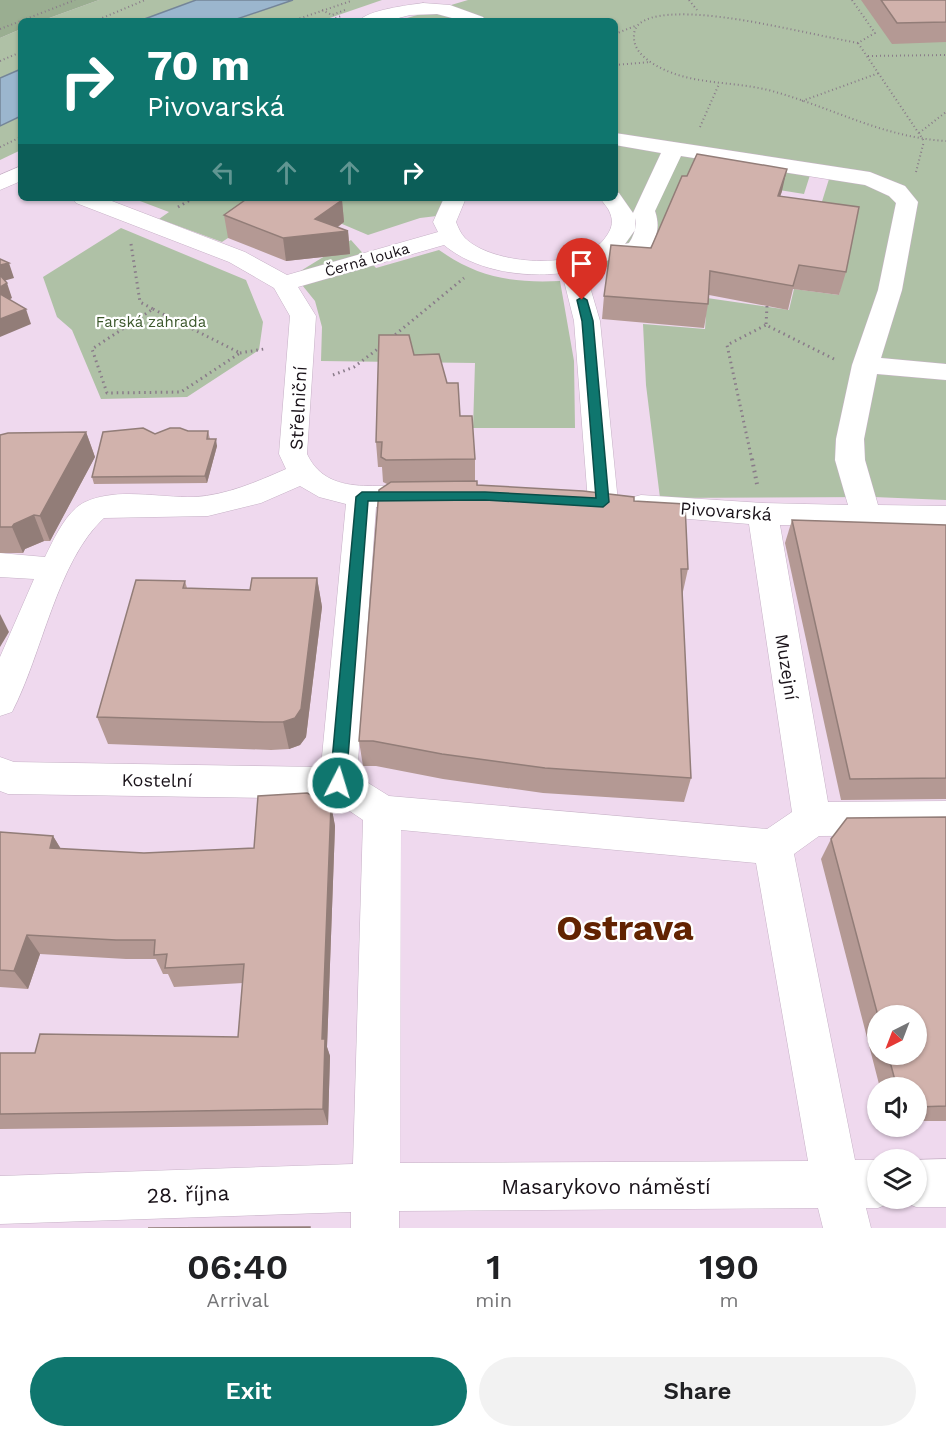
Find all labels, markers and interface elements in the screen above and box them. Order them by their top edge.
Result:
text: 70 m [147,41,250,90]
icon: right [48,42,126,120]
text: Pivovarská [147,91,285,123]
icon: left [207,156,240,189]
icon: ahead [270,156,303,189]
icon: ahead [333,156,366,189]
icon: right [396,156,429,189]
street label: Černá louka [322,238,412,281]
pin [556,238,607,300]
icon: arrive [565,247,598,280]
park label: Farská zahrada [96,313,207,331]
street label: Střelniční [285,365,311,450]
street label: Pivovarská [679,497,773,525]
street label: Muzejní [771,632,803,702]
position arrow [306,751,370,815]
street label: Kostelní [121,769,193,791]
district label: Ostrava [556,907,694,949]
north arrow [867,1005,927,1065]
map controls [867,1005,927,1209]
button: sound [867,1077,927,1137]
button: layers [867,1149,927,1209]
street label: Masarykovo náměstí [501,1174,711,1199]
street label: 28. října [146,1180,230,1208]
text: 06:40 [187,1246,288,1288]
text: 1 [486,1246,501,1288]
text: 190 [699,1246,759,1288]
text: Arrival [206,1288,269,1312]
text: min [475,1288,512,1312]
text: m [720,1288,739,1312]
button: Exit [30,1357,467,1426]
button: Share [479,1357,916,1426]

